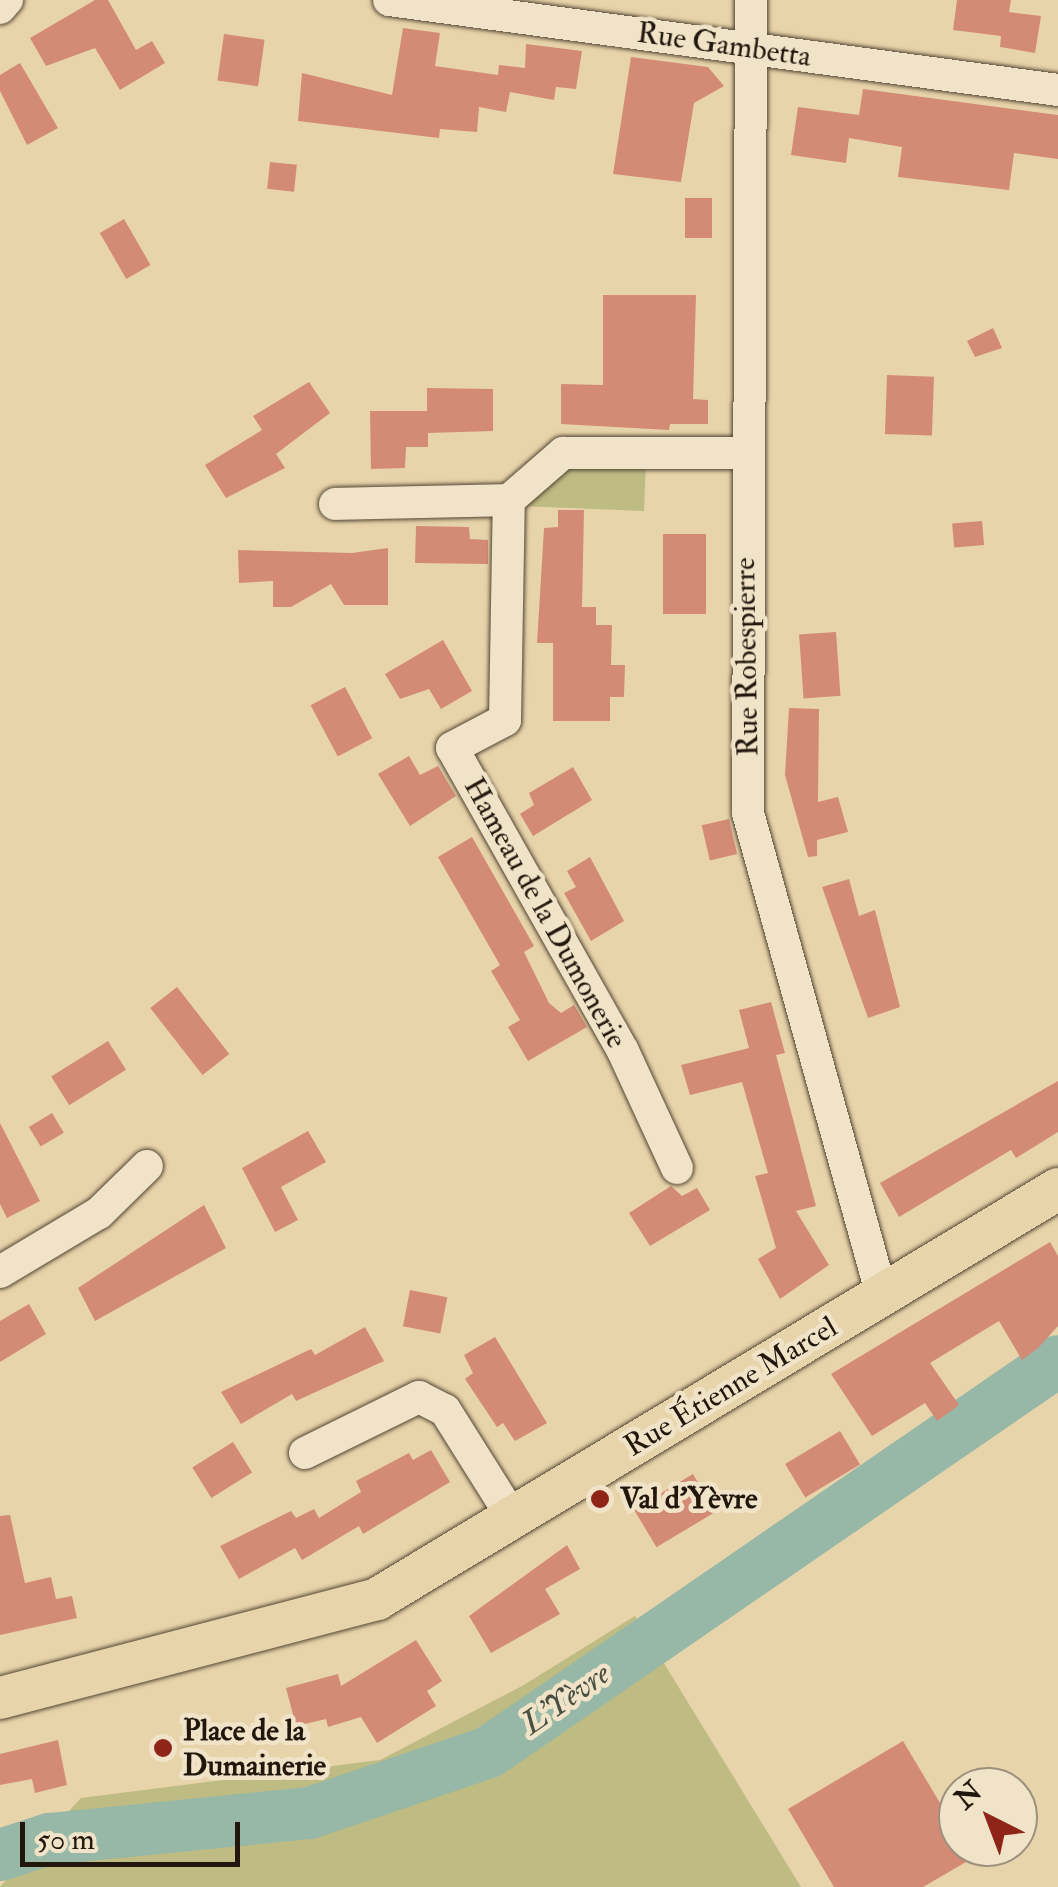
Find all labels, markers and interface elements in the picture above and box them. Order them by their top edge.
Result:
street label: Rue Gambetta [635,15,813,75]
street label: Rue Robespierre [727,557,767,757]
street label: Hameau de la Dumonerie [456,771,634,1055]
street label: Rue Étienne Marcel [618,1309,844,1465]
place label: Val d'Yèvre [620,1481,757,1517]
marker: Val d'Yèvre [589,1488,611,1510]
water label: L'Yèvre [514,1655,618,1743]
place label: Place de la Dumainerie [183,1713,326,1784]
marker: Place de la Dumainerie [152,1737,174,1759]
north arrow [938,1767,1038,1867]
text: N [948,1774,990,1817]
scale bar [25,1802,245,1864]
text: 50 m [37,1821,95,1858]

